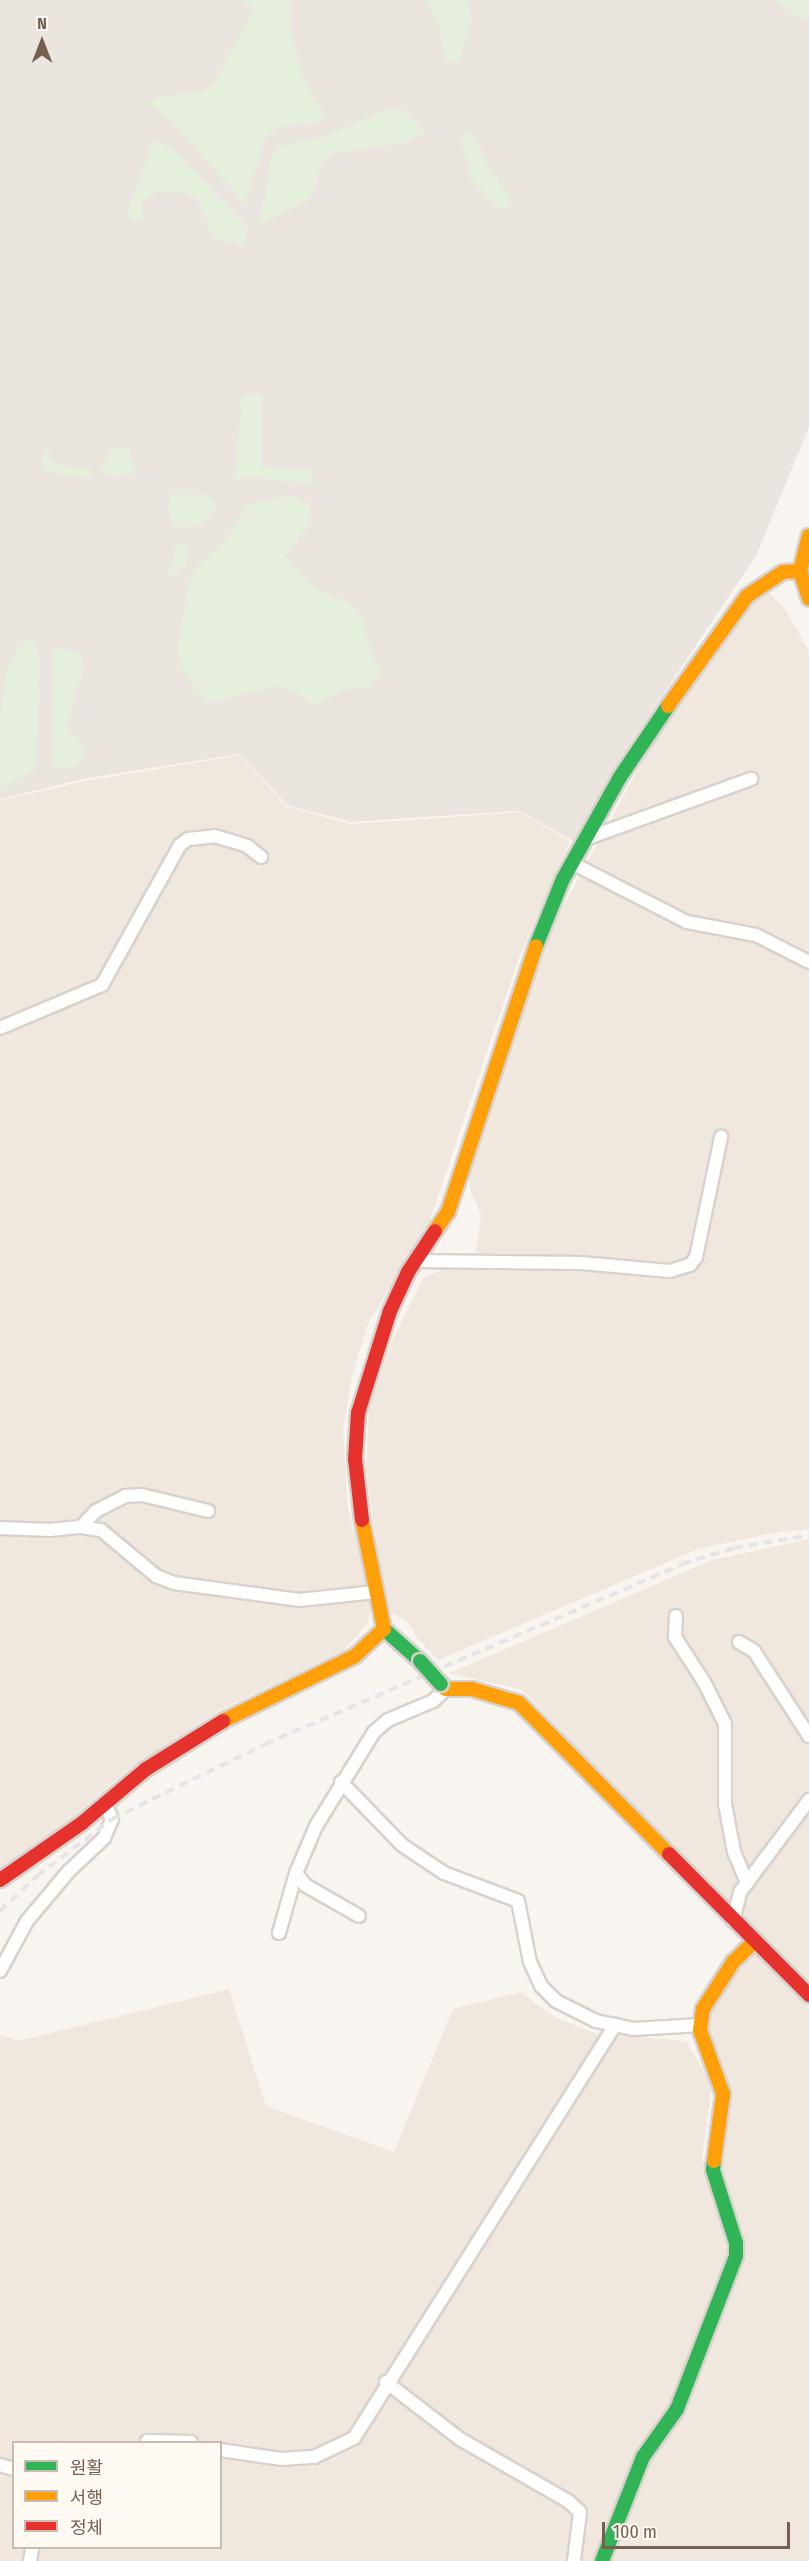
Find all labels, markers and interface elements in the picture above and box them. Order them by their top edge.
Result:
north arrow [12,12,72,72]
text: N [37,14,47,33]
legend [12,2441,222,2549]
text: 원활 [70,2457,103,2479]
text: 서행 [70,2487,103,2509]
scale bar [605,2510,792,2548]
text: 정체 [70,2517,103,2539]
text: 100 m [613,2521,657,2543]

